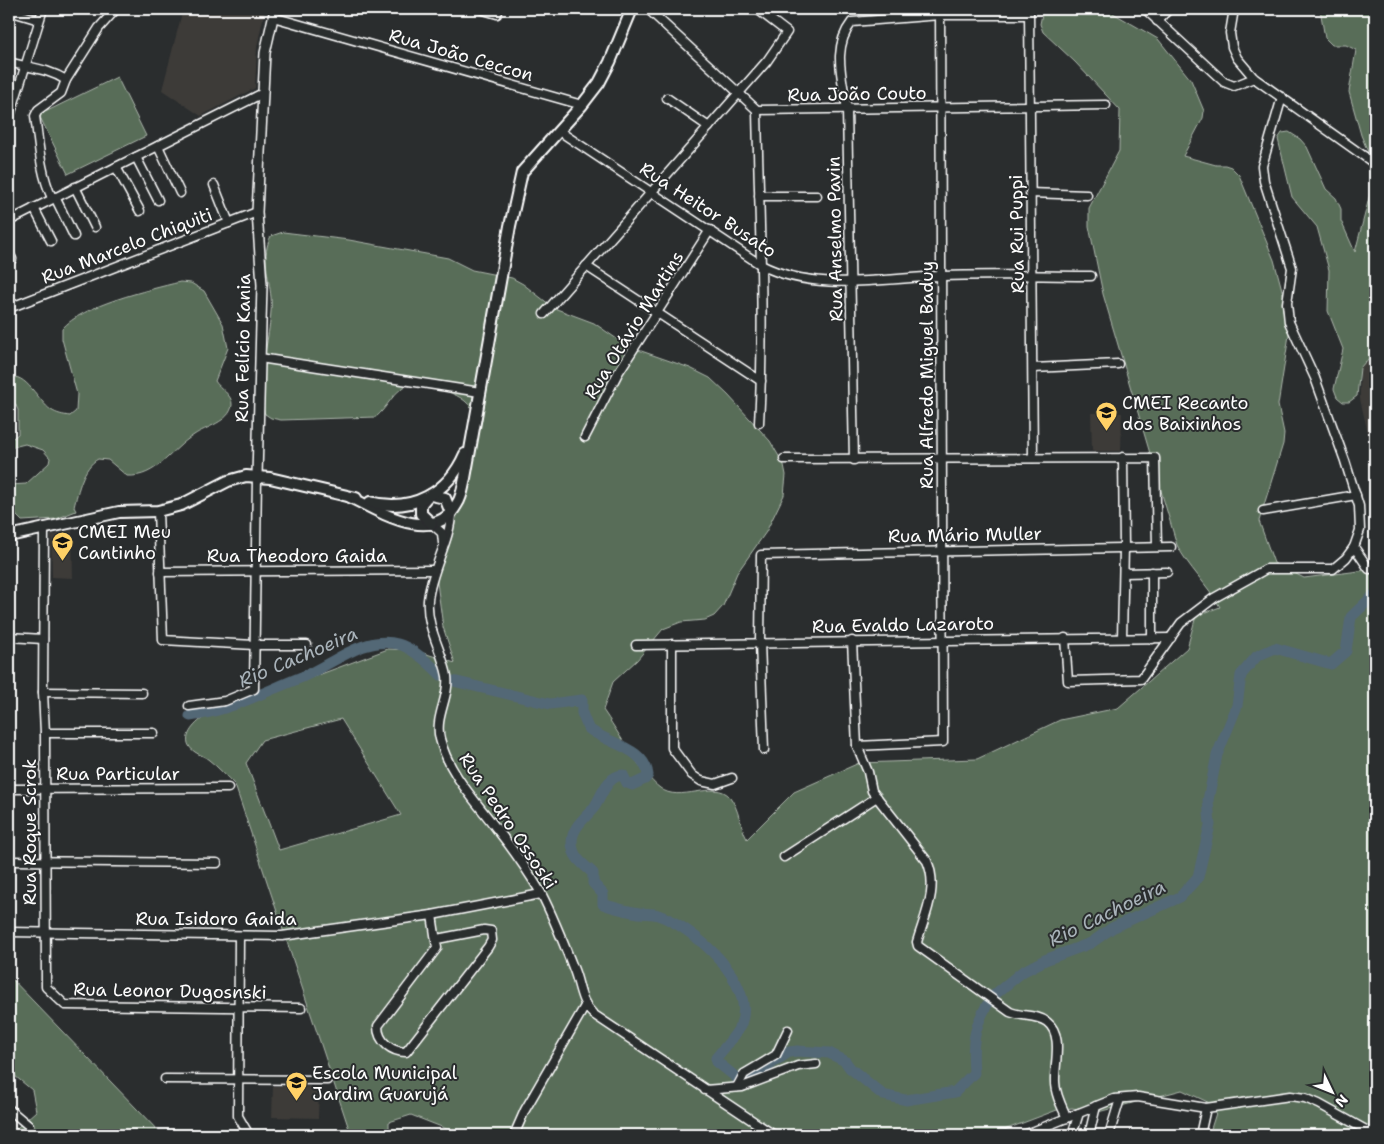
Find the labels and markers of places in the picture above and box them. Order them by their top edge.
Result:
place label: CMEI Recanto dos Baixinhos [1122,391,1249,436]
school or university icon: CMEI Recanto dos Baixinhos [1094,401,1118,432]
place label: CMEI Meu Cantinho [78,520,171,565]
school or university icon: CMEI Meu Cantinho [50,530,74,561]
place label: Escola Municipal Jardim Guarujá [312,1061,458,1106]
school or university icon: Escola Municipal Jardim Guarujá [284,1071,308,1102]

